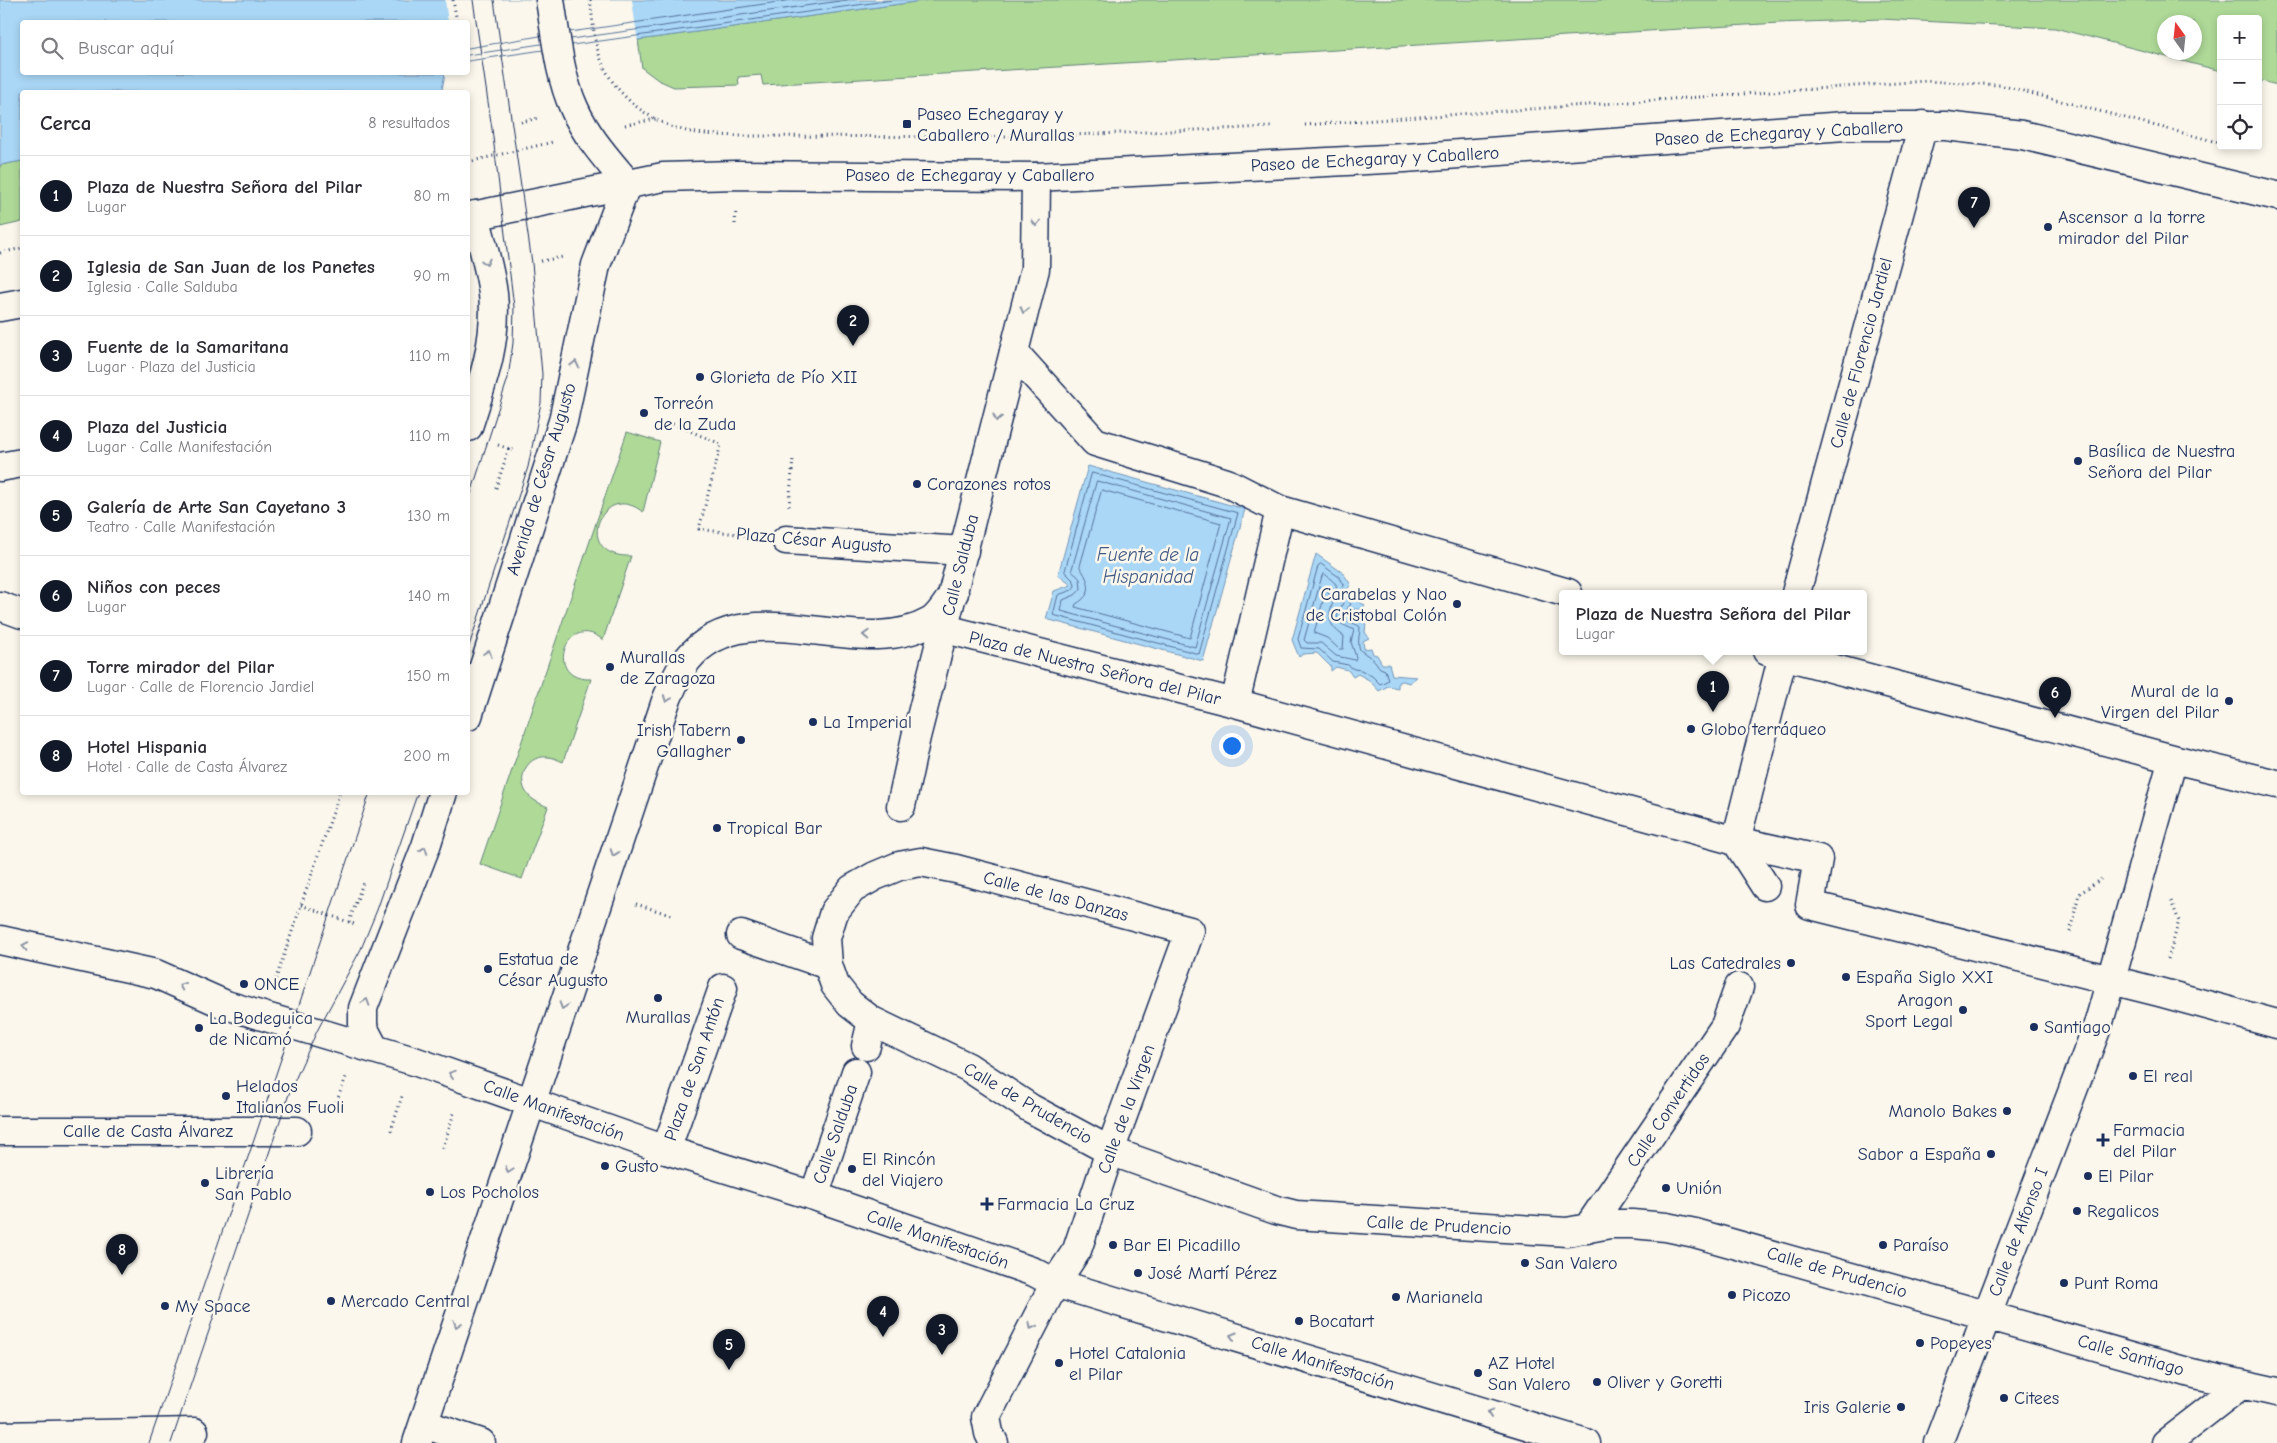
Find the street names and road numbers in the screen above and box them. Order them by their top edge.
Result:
street label: Paseo de Echegaray y Caballero [1654,116,1904,150]
street label: Paseo de Echegaray y Caballero [1250,142,1500,176]
street label: Paseo de Echegaray y Caballero [846,165,1094,186]
street label: Calle de Florencio Jardiel [1826,256,1897,451]
street label: Avenida de César Augusto [502,380,581,578]
street label: Calle Salduba [938,512,983,618]
street label: Plaza César Augusto [735,523,893,558]
street label: Plaza de Nuestra Señora del Pilar [967,627,1224,710]
street label: Calle de las Danzas [981,867,1131,926]
street label: Plaza de San Antón [660,995,729,1144]
street label: Calle de la Virgen [1093,1042,1160,1177]
street label: Calle Convertidos [1623,1049,1714,1171]
street label: Calle de Prudencio [960,1058,1096,1149]
street label: Calle Manifestación [480,1075,627,1146]
street label: Calle Salduba [809,1082,862,1187]
street label: Calle de Casta Álvarez [63,1120,233,1142]
street label: Calle de Alfonso I [1984,1165,2053,1300]
street label: Calle Manifestación [864,1205,1012,1274]
street label: Calle de Prudencio [1366,1211,1512,1240]
street label: Calle de Prudencio [1764,1242,1909,1303]
street label: Calle Santiago [2075,1330,2187,1381]
street label: Calle Manifestación [1249,1332,1397,1395]

